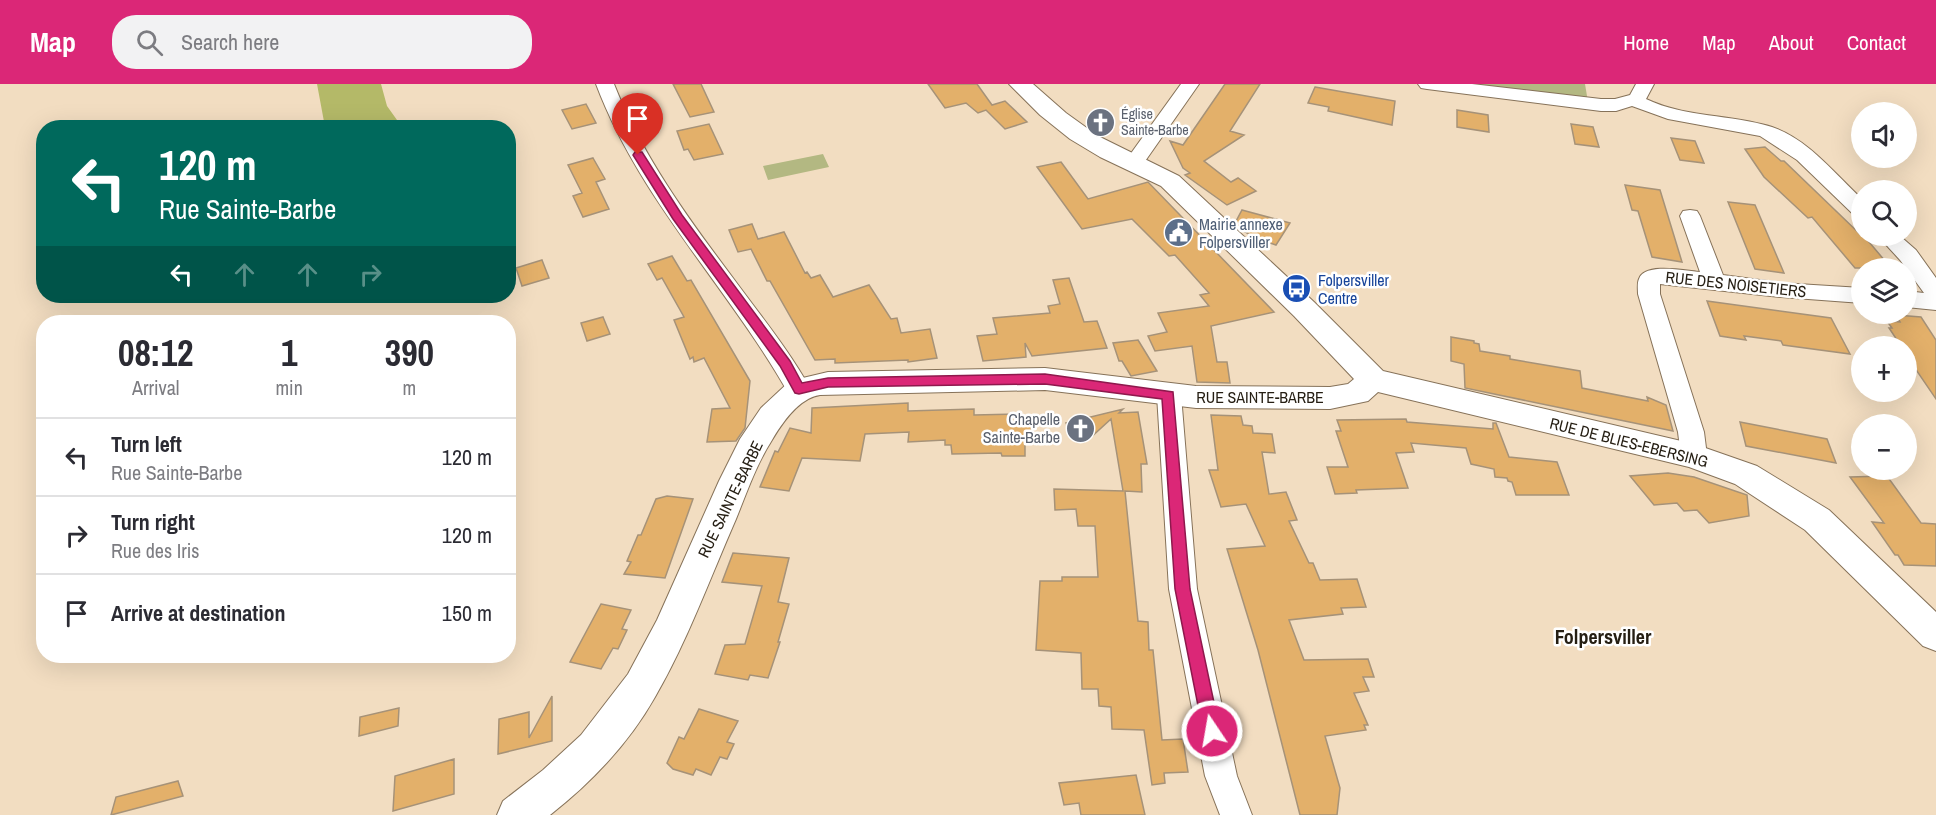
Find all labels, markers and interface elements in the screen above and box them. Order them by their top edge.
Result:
search box [112,15,532,69]
text: Map [30,23,76,61]
icon: search [133,26,166,59]
text: Search here [181,27,279,57]
text: Home [1623,28,1669,57]
text: Map [1702,28,1736,57]
text: About [1769,28,1814,57]
text: Contact [1847,28,1906,57]
pin [612,93,663,155]
icon: arrive [621,102,654,135]
map controls [1851,102,1917,480]
button: sound [1851,102,1917,168]
place label: Église Sainte-Barbe [1121,105,1189,139]
church icon: Église Sainte-Barbe [1084,106,1116,138]
text: 120 m [159,137,257,193]
icon: left [60,144,138,222]
button: search [1851,180,1917,246]
text: Rue Sainte-Barbe [159,191,336,227]
place label: Mairie annexe Folpersviller [1199,213,1283,253]
public building icon: Mairie annexe Folpersviller [1162,217,1194,249]
icon: left [165,258,198,291]
icon: ahead [228,258,261,291]
icon: ahead [291,258,324,291]
icon: right [354,258,387,291]
button: layers [1851,258,1917,324]
street label: RUE DES NOISETIERS [1665,266,1808,302]
place label: Folpersviller Centre [1318,269,1389,309]
bus stop icon: Folpersviller Centre [1281,273,1313,305]
text: 08:12 [118,329,193,377]
text: 1 [281,329,297,377]
text: 390 [385,329,434,377]
button: + [1851,336,1917,402]
text: Arrival [132,374,179,401]
text: min [275,374,303,401]
text: m [403,374,416,401]
street label: RUE SAINTE-BARBE [1196,386,1324,408]
place label: Chapelle Sainte-Barbe [983,408,1060,448]
church icon: Chapelle Sainte-Barbe [1065,412,1097,444]
street label: RUE DE BLIES-EBERSING [1547,412,1711,472]
button: − [1851,414,1917,480]
text: Turn left [111,429,182,459]
street label: RUE SAINTE-BARBE [692,437,768,561]
icon: left [60,441,93,474]
text: 120 m [442,442,492,472]
text: Rue Sainte-Barbe [111,459,242,486]
text: Turn right [111,507,195,537]
icon: right [60,519,93,552]
text: 120 m [442,520,492,550]
text: Rue des Iris [111,537,199,564]
icon: arrive [60,597,93,630]
text: Arrive at destination [111,598,285,628]
text: 150 m [442,598,492,628]
district label: Folpersviller [1555,623,1652,650]
position arrow [1180,699,1244,763]

